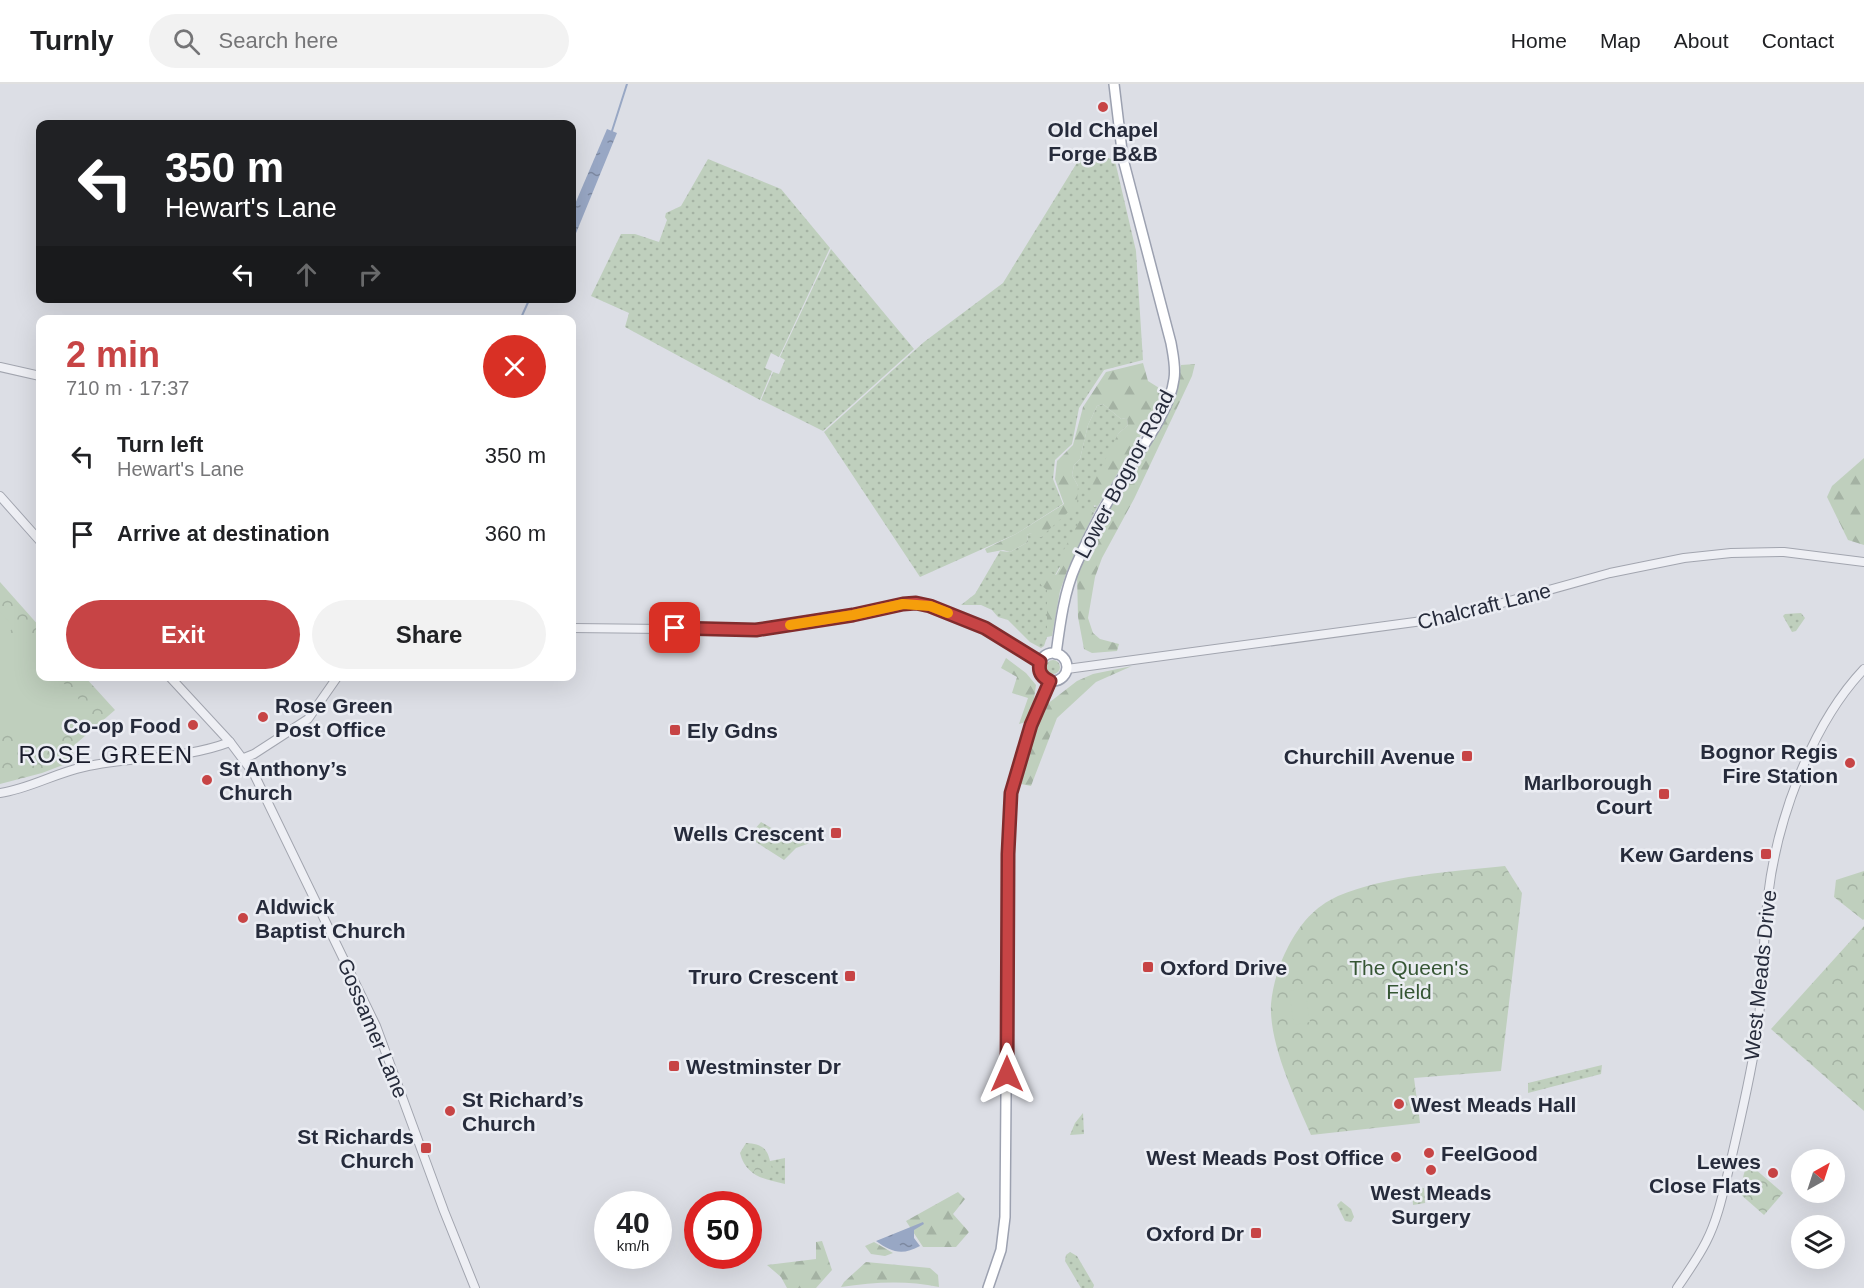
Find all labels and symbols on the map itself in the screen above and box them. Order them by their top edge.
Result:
marker: Old Chapel Forge B&B [1096,100,1110,114]
place label: Old Chapel Forge B&B [1048,118,1158,165]
street label: Lower Bognor Road [1070,386,1178,562]
street label: Chalcraft Lane [1415,578,1553,634]
pin [649,602,700,653]
place label: Rose Green Post Office [275,694,393,741]
marker: Rose Green Post Office [256,710,270,724]
place label: Co-op Food [63,714,181,737]
marker: Co-op Food [186,718,200,732]
place label: Ely Gdns [687,719,778,742]
marker: Ely Gdns [668,723,682,737]
place label: Bognor Regis Fire Station [1700,740,1838,787]
district label: ROSE GREEN [18,741,194,768]
place label: Churchill Avenue [1284,745,1455,768]
marker: Churchill Avenue [1460,749,1474,763]
marker: Bognor Regis Fire Station [1843,756,1857,770]
place label: St Anthony’s Church [219,757,347,804]
place label: Marlborough Court [1524,771,1652,818]
marker: St Anthony’s Church [200,773,214,787]
marker: Marlborough Court [1657,787,1671,801]
place label: Wells Crescent [674,822,824,845]
marker: Wells Crescent [829,826,843,840]
place label: Kew Gardens [1620,843,1754,866]
marker: Kew Gardens [1759,847,1773,861]
street label: West Meads Drive [1740,889,1780,1061]
place label: Aldwick Baptist Church [255,895,406,942]
marker: Aldwick Baptist Church [236,911,250,925]
street label: Gossamer Lane [333,955,413,1101]
place label: Oxford Drive [1160,956,1287,979]
park label: The Queen's Field [1349,956,1469,1003]
marker: Oxford Drive [1141,960,1155,974]
place label: Truro Crescent [689,965,838,988]
marker: Truro Crescent [843,969,857,983]
position arrow [975,1042,1039,1106]
place label: Westminster Dr [686,1055,841,1078]
marker: Westminster Dr [667,1059,681,1073]
place label: St Richard’s Church [462,1088,584,1135]
place label: West Meads Hall [1411,1093,1576,1116]
marker: West Meads Hall [1392,1097,1406,1111]
marker: St Richard’s Church [443,1104,457,1118]
place label: St Richards Church [297,1125,414,1172]
marker: St Richards Church [419,1141,433,1155]
place label: FeelGood [1441,1142,1538,1165]
place label: West Meads Post Office [1146,1146,1384,1169]
marker: FeelGood [1422,1146,1436,1160]
north arrow [1791,1149,1845,1203]
marker: West Meads Post Office [1389,1150,1403,1164]
place label: Lewes Close Flats [1649,1150,1761,1197]
marker: West Meads Surgery [1424,1163,1438,1177]
marker: Lewes Close Flats [1766,1166,1780,1180]
place label: West Meads Surgery [1371,1181,1492,1228]
speed limit sign: 50 [684,1191,762,1269]
place label: Oxford Dr [1146,1222,1244,1245]
marker: Oxford Dr [1249,1226,1263,1240]

